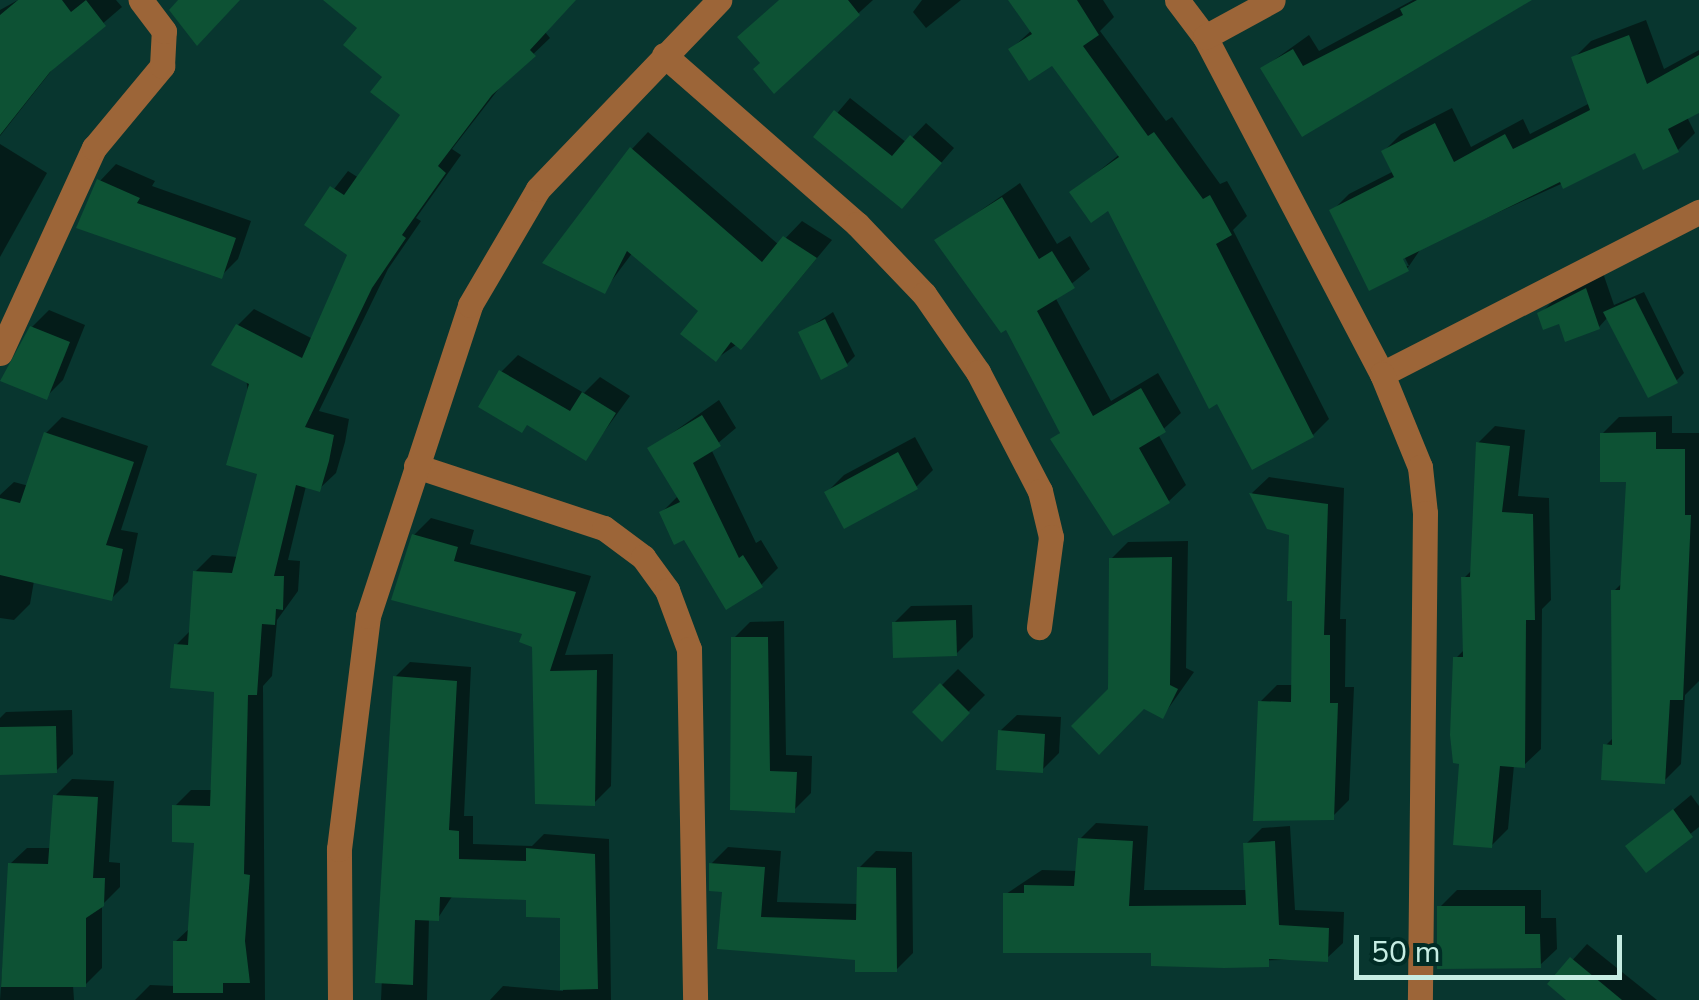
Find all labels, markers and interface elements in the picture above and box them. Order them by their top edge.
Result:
scale bar [1359,915,1626,977]
text: 50 m [1371,932,1440,973]

